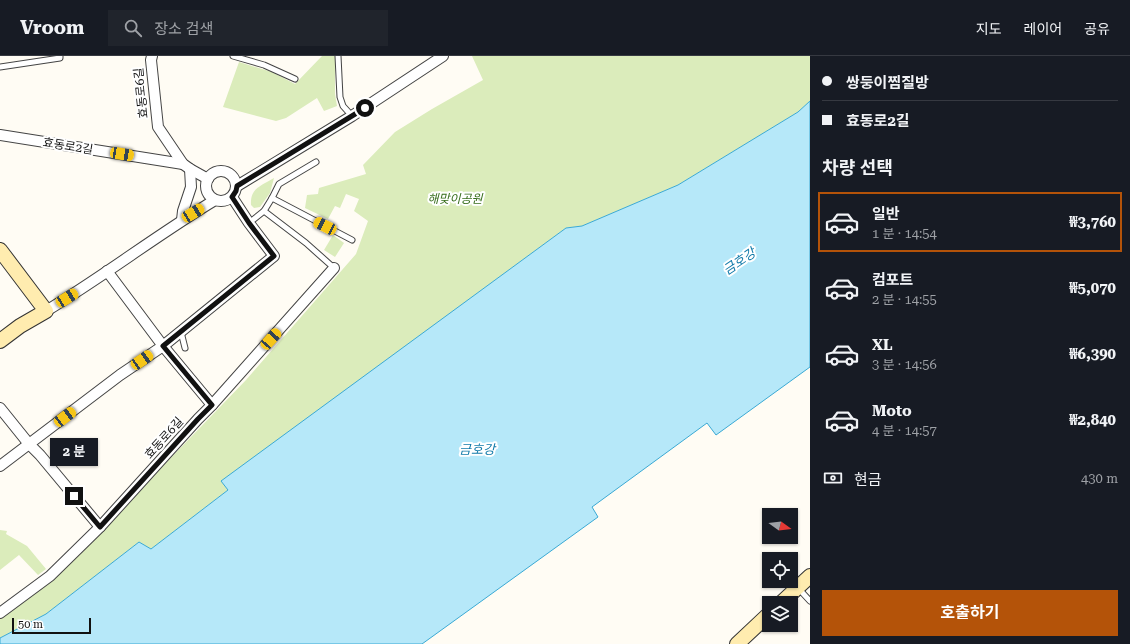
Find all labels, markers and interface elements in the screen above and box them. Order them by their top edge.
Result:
search box [108,10,388,46]
text: Vroom [20,16,84,39]
icon: search [122,17,144,39]
text: 장소 검색 [154,20,213,38]
text: 지도 [976,21,1002,37]
text: 레이어 [1024,21,1062,37]
text: 공유 [1084,21,1110,37]
street label: 효동로6길 [131,67,151,119]
text: 쌍둥이찜질방 [846,74,929,92]
route start [356,99,374,117]
text: 효동로2길 [846,112,910,130]
street label: 효동로2길 [42,135,94,157]
car [109,146,135,162]
text: 차량 선택 [822,157,893,178]
park label: 해맞이공원 [427,192,484,206]
car [180,202,206,224]
icon: car [824,204,860,240]
text: 일반 [872,205,900,223]
text: ₩3,760 [1069,213,1116,231]
car [312,215,338,237]
text: 1 분 · 14:54 [872,226,937,241]
water label: 금호강 [720,244,760,278]
icon: car [824,270,860,306]
text: 컴포트 [872,271,913,289]
text: ₩5,070 [1069,279,1116,297]
car [54,287,80,309]
text: 2 분 · 14:55 [872,292,937,307]
car [259,326,283,352]
icon: car [824,336,860,372]
text: XL [872,336,893,354]
text: ₩6,390 [1069,345,1116,363]
car [129,348,155,372]
text: 3 분 · 14:56 [872,357,937,372]
icon: car [824,402,860,438]
text: Moto [872,402,912,420]
car [52,405,78,429]
text: ₩2,840 [1069,411,1116,429]
street label: 효동로6길 [142,414,186,462]
text: 4 분 · 14:57 [872,423,937,438]
callout: 2 분 [50,438,98,466]
water label: 금호강 [459,442,497,457]
text: 2 분 [63,444,85,459]
icon: cash [822,467,844,489]
text: 현금 [854,471,882,489]
text: 430 m [1081,471,1118,486]
route end [65,487,83,505]
north arrow [762,508,798,544]
map controls [762,508,798,632]
button: locate [762,552,798,588]
button: 호출하기 [822,590,1118,636]
button: layers [762,596,798,632]
scale bar [12,616,91,635]
text: 50 m [18,618,43,631]

